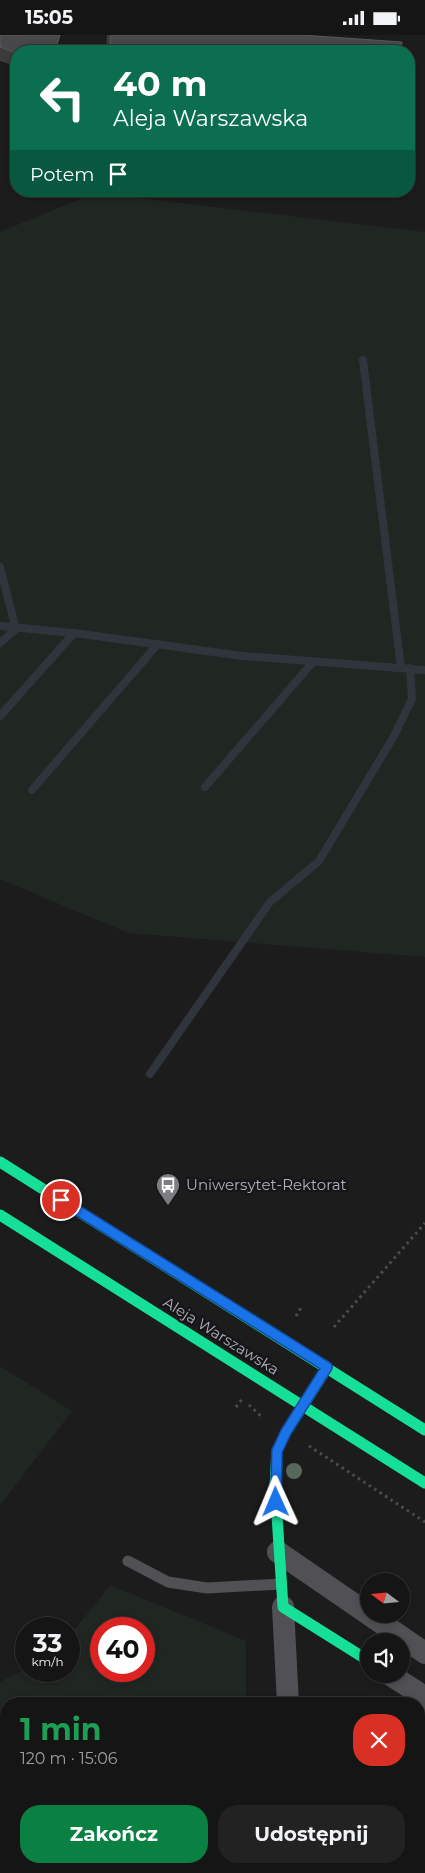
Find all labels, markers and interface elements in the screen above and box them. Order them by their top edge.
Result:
text: 15:05 [25,6,73,29]
text: 40 m [113,62,208,105]
icon: left [30,65,95,130]
text: Aleja Warszawska [113,105,308,132]
icon: arrive [104,160,132,188]
text: Potem [30,163,94,186]
bus stop icon: Uniwersytet-Rektorat [155,1172,181,1206]
place label: Uniwersytet-Rektorat [186,1175,347,1194]
pin [40,1179,82,1221]
icon: arrive [47,1186,75,1214]
street label: Aleja Warszawska [160,1292,283,1379]
position arrow [249,1475,301,1527]
north arrow [360,1573,410,1623]
map controls [360,1573,410,1683]
speed limit sign: 40 [90,1617,155,1682]
text: 33 [33,1628,62,1658]
button: sound [360,1633,410,1683]
text: km/h [31,1654,64,1669]
text: 1 min [20,1711,101,1748]
button: close [353,1714,405,1766]
text: 120 m · 15:06 [20,1749,118,1768]
button: Zakończ [20,1805,208,1863]
button: Udostępnij [218,1805,405,1863]

